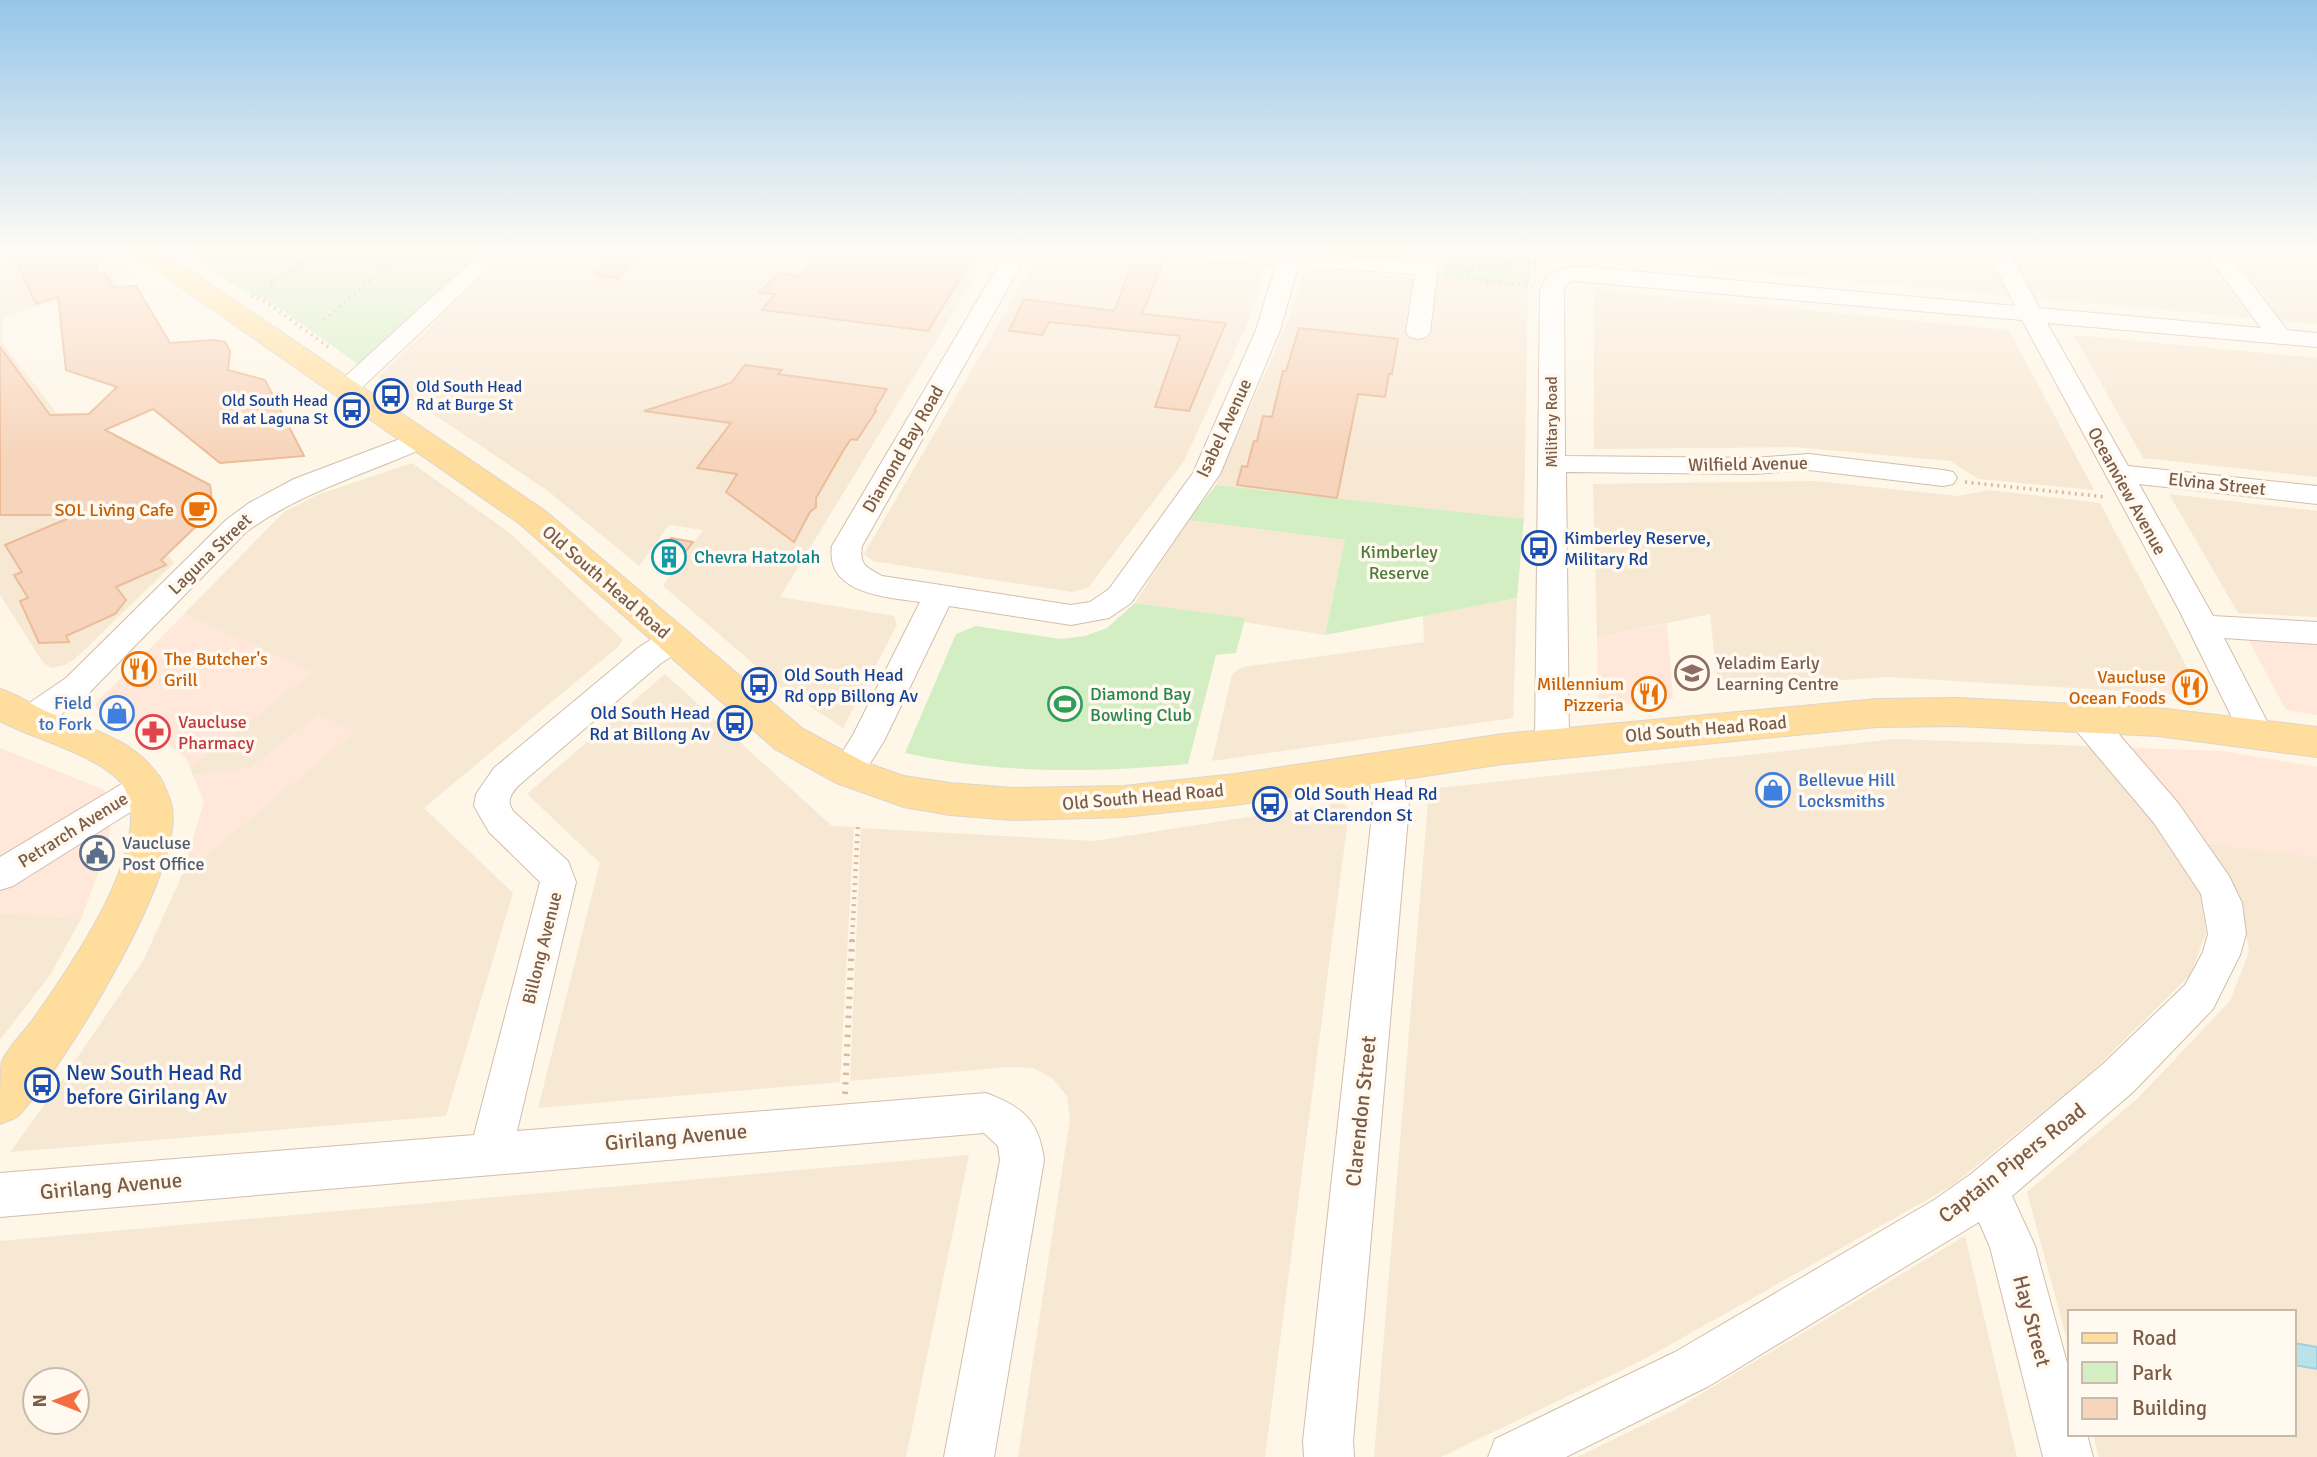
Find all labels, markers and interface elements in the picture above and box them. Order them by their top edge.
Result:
street label: Isabel Avenue [1192,375,1256,481]
street label: Military Road [1542,376,1562,468]
bus stop icon: Old South Head Rd at Burge St [372,377,410,415]
place label: Old South Head Rd at Burge St [416,377,522,415]
street label: Diamond Bay Road [858,381,948,517]
place label: Old South Head Rd at Laguna St [221,391,328,429]
bus stop icon: Old South Head Rd at Laguna St [333,391,371,429]
street label: Oceanview Avenue [2083,423,2171,559]
street label: Wilfield Avenue [1688,452,1808,476]
street label: Elvina Street [2167,468,2267,500]
cafe icon: SOL Living Cafe [180,491,218,529]
place label: SOL Living Cafe [54,499,174,521]
street label: Laguna Street [164,509,256,599]
street label: Old South Head Road [538,521,674,643]
place label: Kimberley Reserve, Military Rd [1564,527,1711,570]
bus stop icon: Kimberley Reserve, Military Rd [1520,529,1558,567]
building icon: Chevra Hatzolah [650,538,688,576]
park label: Kimberley Reserve [1360,541,1438,584]
place label: Chevra Hatzolah [694,546,820,568]
place label: The Butcher's Grill [164,648,268,691]
restaurant icon: The Butcher's Grill [120,650,158,688]
place label: Yeladim Early Learning Centre [1716,652,1839,695]
school or university icon: Yeladim Early Learning Centre [1673,654,1711,692]
place label: Old South Head Rd opp Billong Av [784,664,919,707]
bus stop icon: Old South Head Rd opp Billong Av [740,666,778,704]
place label: Vaucluse Ocean Foods [2069,666,2166,709]
restaurant icon: Vaucluse Ocean Foods [2171,668,2209,706]
place label: Millennium Pizzeria [1537,673,1624,716]
restaurant icon: Millennium Pizzeria [1630,675,1668,713]
place label: Diamond Bay Bowling Club [1090,683,1192,726]
sports icon: Diamond Bay Bowling Club [1046,685,1084,723]
place label: Field to Fork [39,692,92,735]
shop icon: Field to Fork [98,694,136,732]
place label: Old South Head Rd at Billong Av [589,702,711,745]
bus stop icon: Old South Head Rd at Billong Av [716,704,754,742]
place label: Vaucluse Pharmacy [178,711,255,754]
street label: Old South Head Road [1624,711,1788,747]
pharmacy icon: Vaucluse Pharmacy [134,713,172,751]
place label: Bellevue Hill Locksmiths [1798,769,1895,812]
shop icon: Bellevue Hill Locksmiths [1754,771,1792,809]
street label: Old South Head Road [1061,779,1225,815]
place label: Old South Head Rd at Clarendon St [1294,783,1438,826]
bus stop icon: Old South Head Rd at Clarendon St [1251,785,1289,823]
street label: Petrarch Avenue [14,787,132,873]
place label: Vaucluse Post Office [122,832,204,875]
public building icon: Vaucluse Post Office [78,834,116,872]
street label: Billong Avenue [517,890,567,1006]
street label: Clarendon Street [1340,1034,1382,1188]
place label: New South Head Rd before Girilang Av [66,1060,242,1110]
bus stop icon: New South Head Rd before Girilang Av [23,1066,61,1104]
street label: Captain Pipers Road [1933,1097,2091,1229]
street label: Girilang Avenue [604,1118,748,1156]
street label: Girilang Avenue [39,1167,183,1205]
street label: Hay Street [2007,1272,2057,1370]
legend [2068,1310,2296,1436]
text: Road [2132,1325,2177,1351]
text: Park [2132,1360,2173,1386]
north arrow [21,1366,91,1436]
text: N [28,1394,52,1408]
text: Building [2132,1395,2207,1421]

